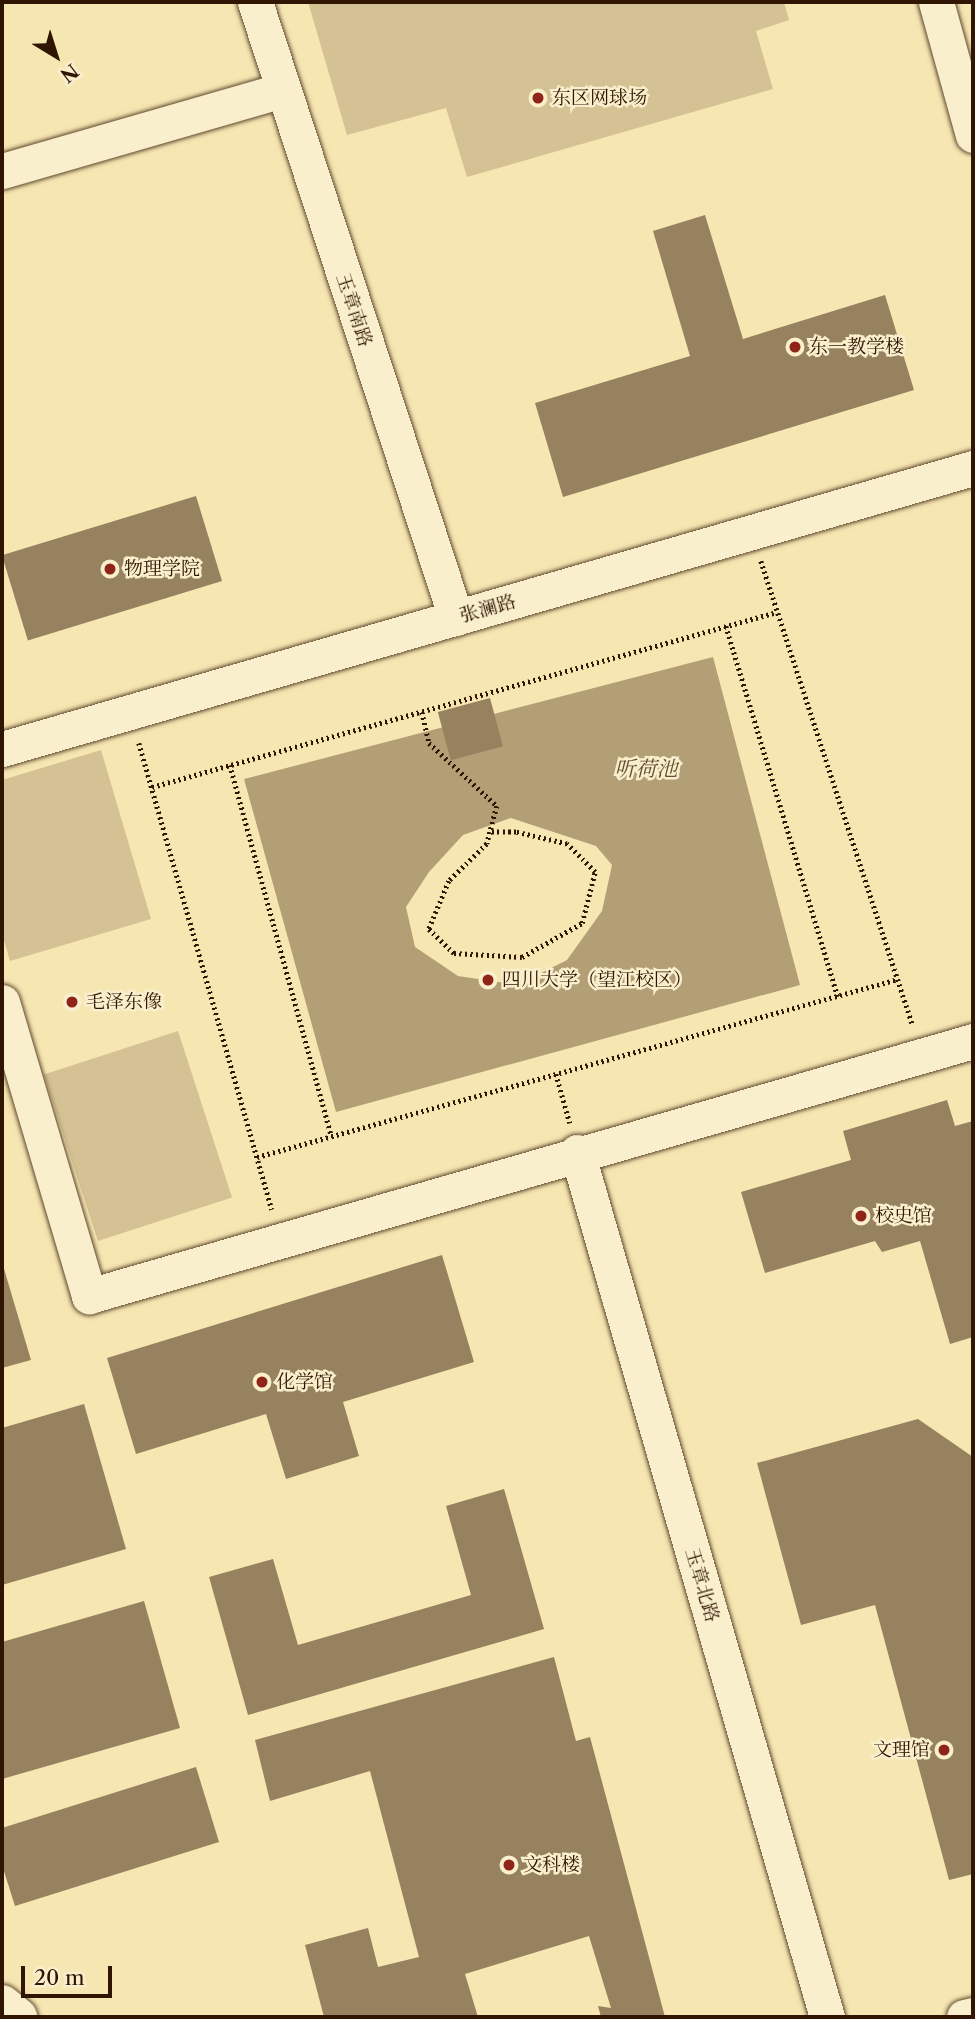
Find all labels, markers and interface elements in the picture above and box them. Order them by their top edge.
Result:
north arrow [21,21,91,91]
text: N [56,59,83,87]
place label: 东区网球场 [552,87,647,109]
marker: 东区网球场 [530,90,546,106]
street label: 玉章南路 [331,270,377,350]
place label: 东一教学楼 [809,336,904,358]
marker: 东一教学楼 [787,339,803,355]
place label: 物理学院 [124,558,200,580]
marker: 物理学院 [102,561,118,577]
street label: 张澜路 [457,590,519,628]
water label: 听荷池 [615,756,677,782]
place label: 四川大学（望江校区） [502,969,692,991]
marker: 四川大学（望江校区） [480,972,496,988]
place label: 毛泽东像 [86,991,162,1013]
marker: 毛泽东像 [64,994,80,1010]
place label: 校史馆 [875,1205,932,1227]
marker: 校史馆 [853,1208,869,1224]
place label: 化学馆 [276,1371,333,1393]
marker: 化学馆 [254,1374,270,1390]
street label: 玉章北路 [681,1545,723,1625]
place label: 文理馆 [873,1739,930,1761]
marker: 文理馆 [936,1742,952,1758]
place label: 文科楼 [523,1854,580,1876]
marker: 文科楼 [501,1857,517,1873]
scale bar [24,1952,116,1996]
text: 20 m [34,1965,85,1990]

